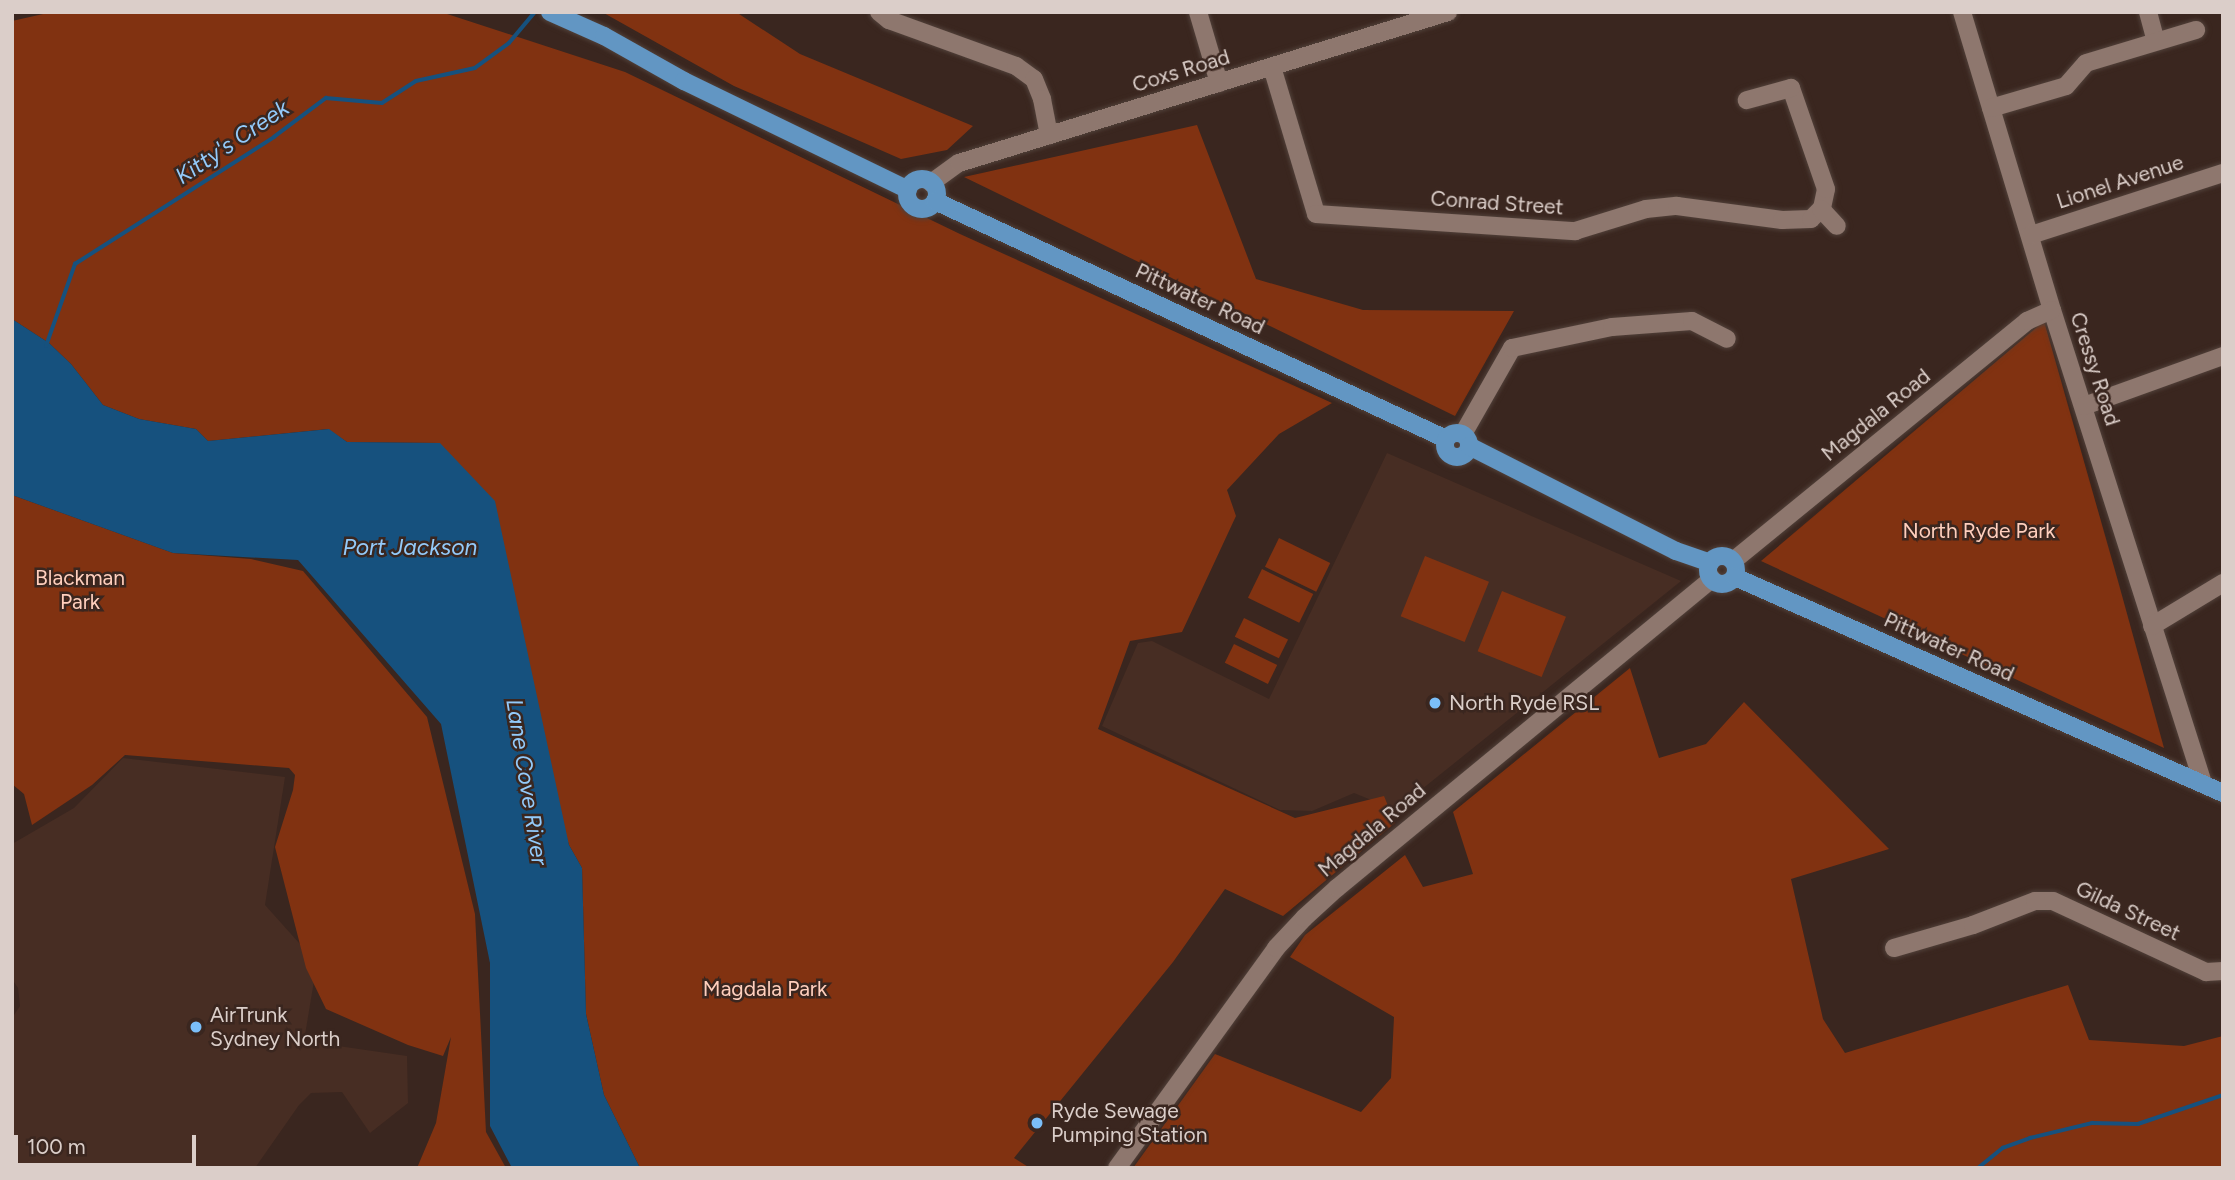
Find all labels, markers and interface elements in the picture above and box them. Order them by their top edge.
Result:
street label: Coxs Road [1129,44,1233,98]
water label: Kitty's Creek [170,94,294,190]
street label: Lionel Avenue [2053,150,2187,214]
street label: Conrad Street [1430,186,1564,220]
street label: Pittwater Road [1131,258,1269,340]
street label: Cressy Road [2065,309,2125,429]
street label: Magdala Road [1817,363,1935,467]
park label: North Ryde Park [1902,518,2056,544]
water label: Port Jackson [343,533,477,561]
park label: Blackman Park [35,565,125,615]
street label: Pittwater Road [1880,607,2018,687]
place label: North Ryde RSL [1449,690,1599,716]
marker: North Ryde RSL [1427,695,1443,711]
water label: Lane Cove River [500,697,554,867]
street label: Magdala Road [1313,778,1431,882]
street label: Gilda Street [2072,876,2184,946]
park label: Magdala Park [703,976,827,1002]
place label: AirTrunk Sydney North [210,1002,340,1052]
marker: AirTrunk Sydney North [188,1019,204,1035]
place label: Ryde Sewage Pumping Station [1051,1098,1207,1148]
marker: Ryde Sewage Pumping Station [1029,1115,1045,1131]
scale bar [18,1120,200,1164]
text: 100 m [27,1134,86,1159]

